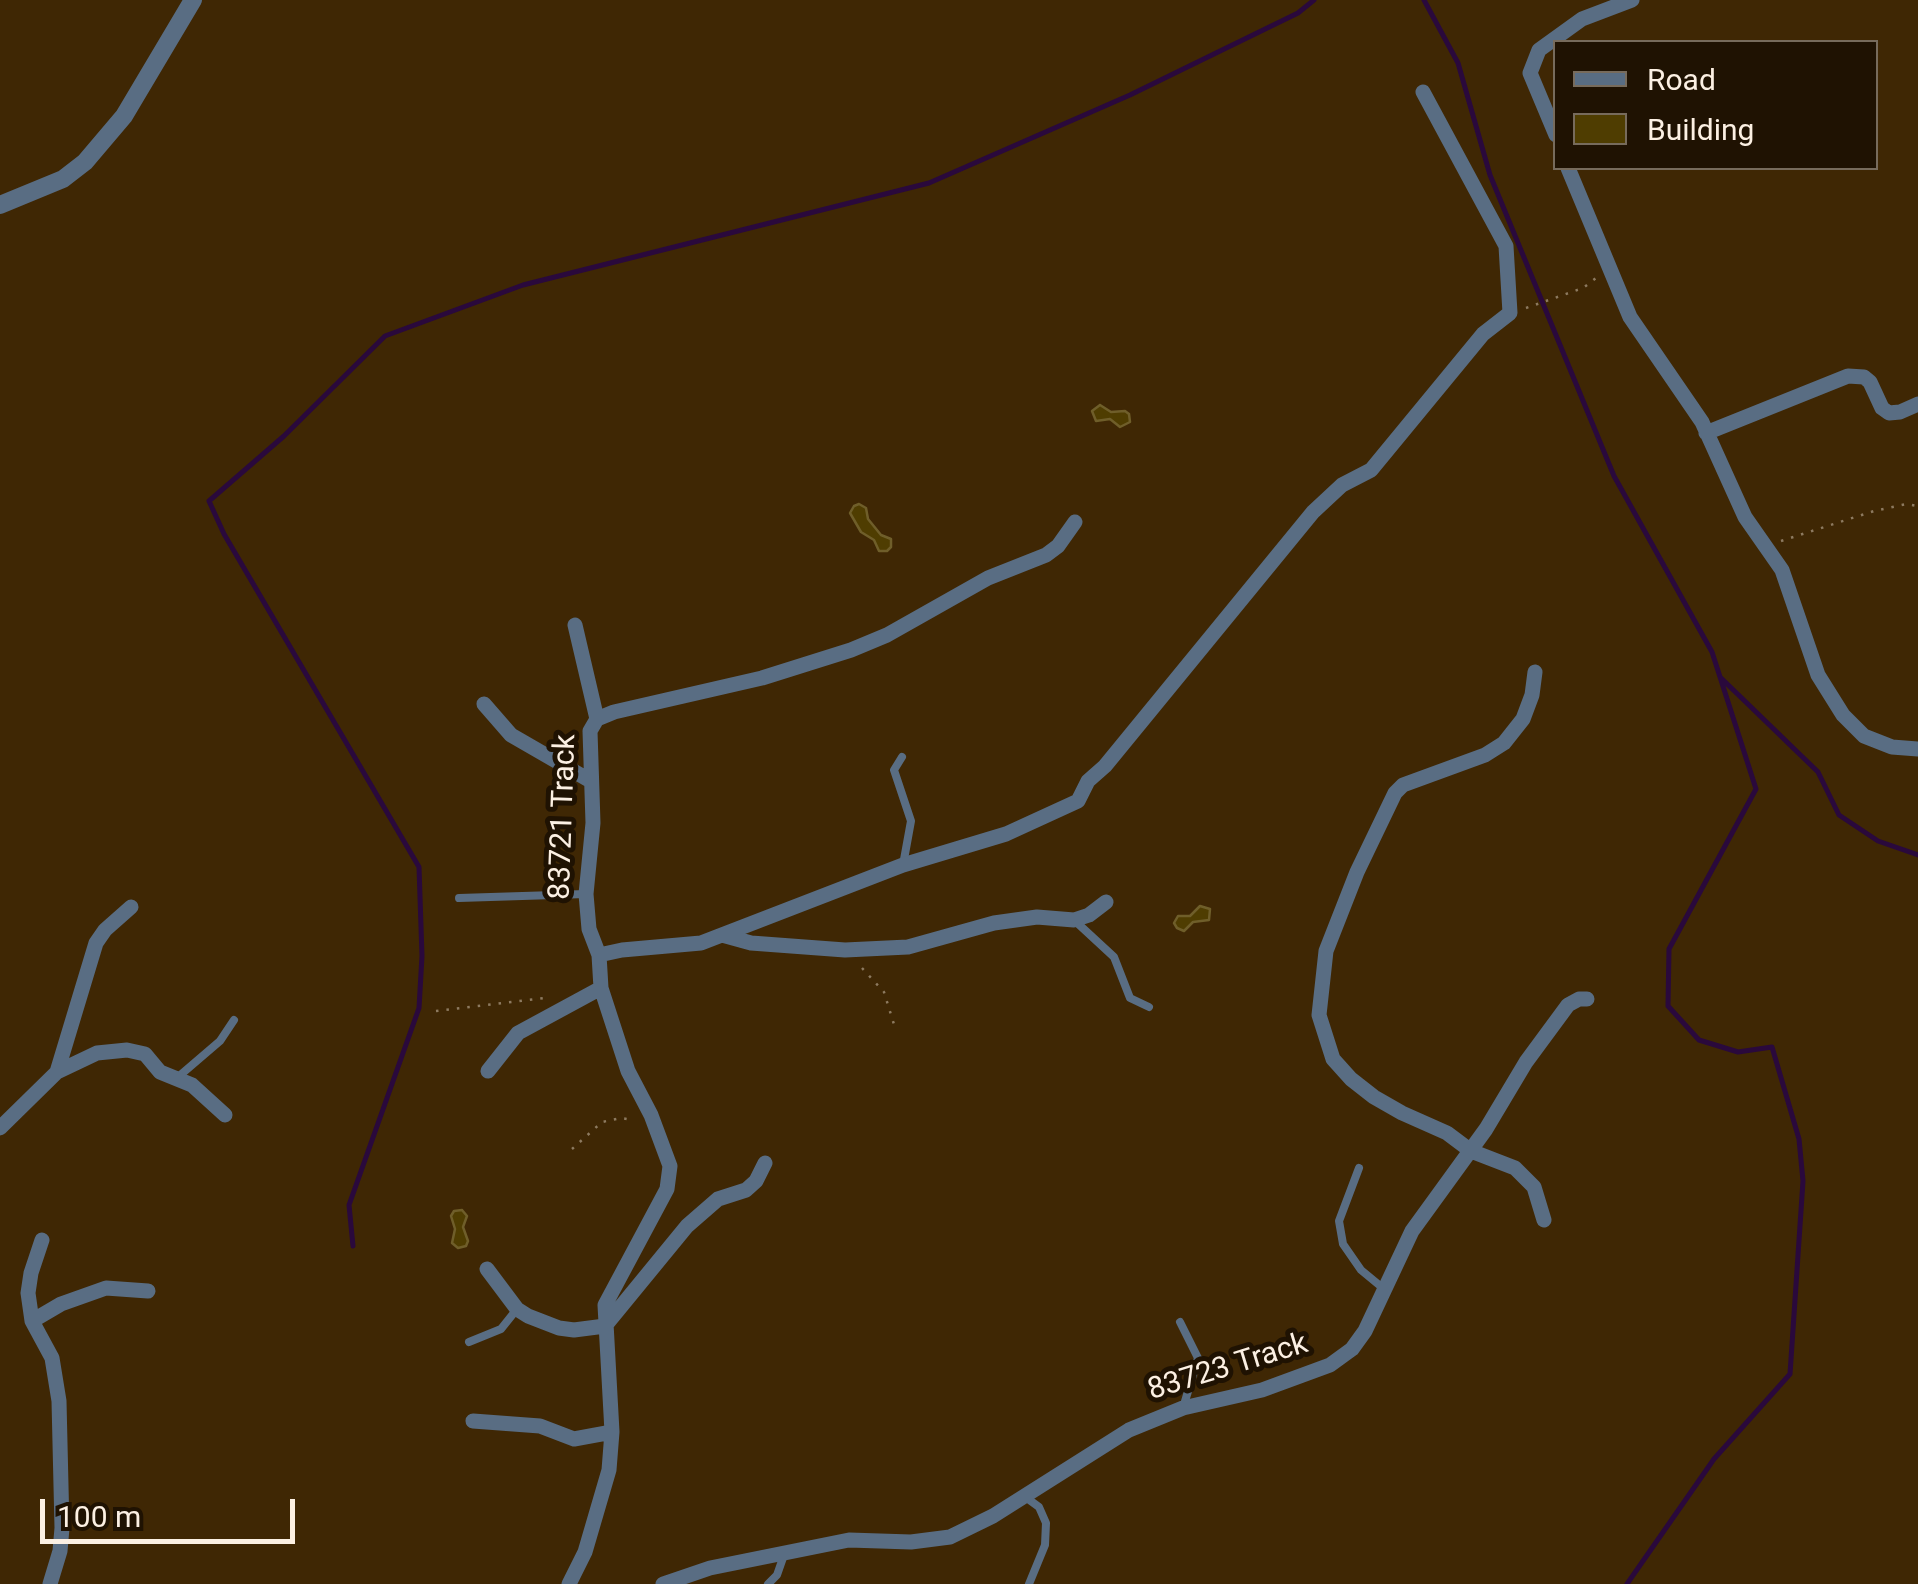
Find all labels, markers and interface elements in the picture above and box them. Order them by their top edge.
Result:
legend [1553,40,1878,170]
text: Road [1647,62,1716,97]
text: Building [1647,112,1754,147]
street label: 83721 Track [543,734,585,900]
street label: 83723 Track [1144,1327,1312,1409]
scale bar [45,1479,300,1541]
text: 100 m [57,1499,141,1534]

